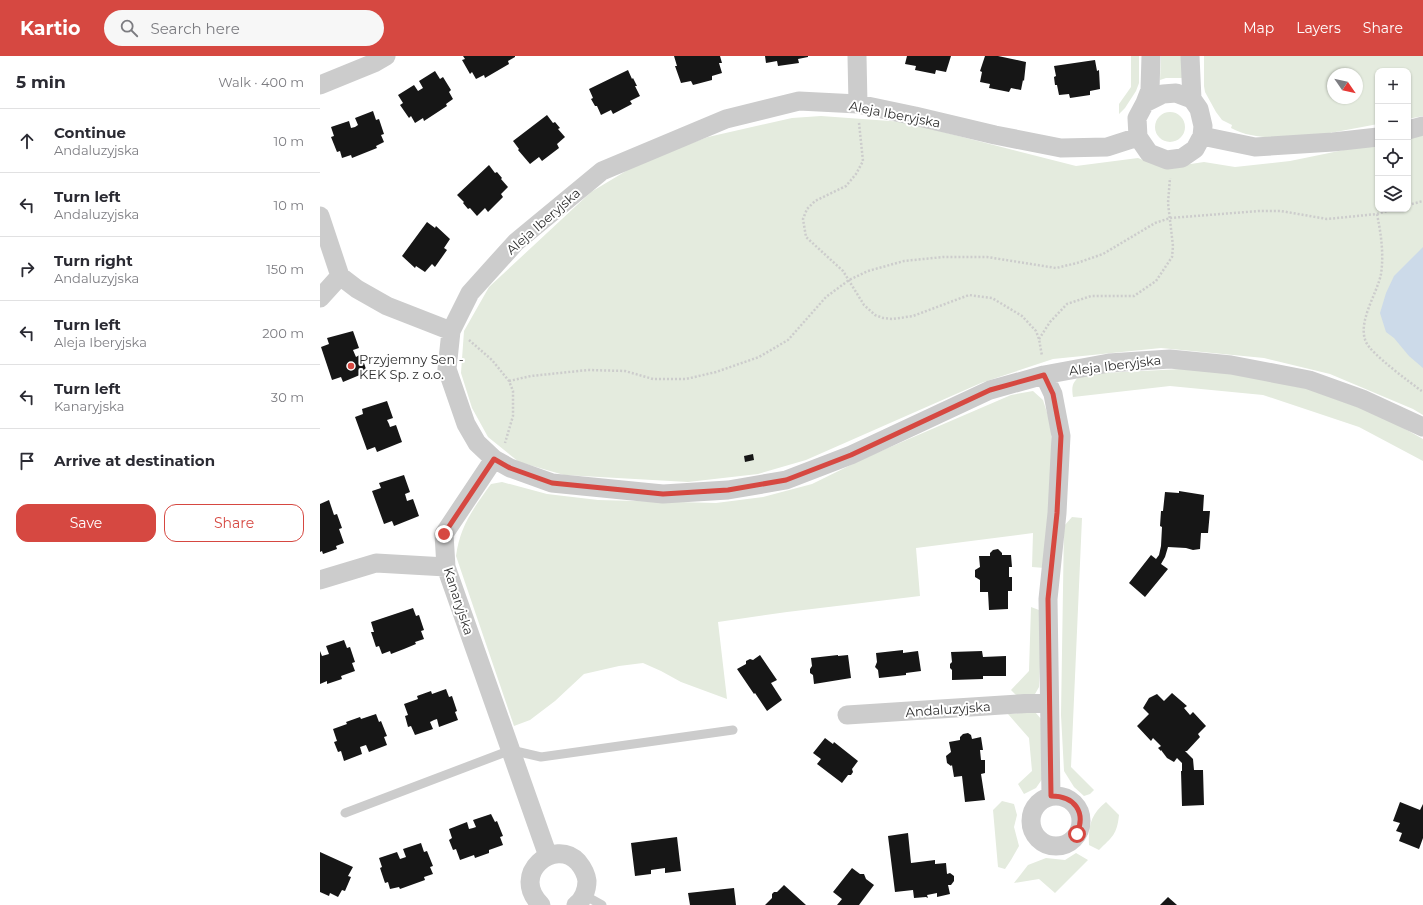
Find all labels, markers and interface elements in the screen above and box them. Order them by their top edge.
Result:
search box [104,10,384,46]
text: Kartio [20,17,80,40]
icon: search [118,17,140,39]
text: Search here [150,19,240,38]
text: Map [1243,19,1274,37]
text: Layers [1296,19,1341,37]
text: Share [1363,19,1403,37]
north arrow [1327,68,1363,104]
map controls [1375,68,1411,212]
button: + [1375,68,1411,104]
text: 5 min [16,72,66,92]
text: Walk · 400 m [218,74,304,90]
street label: Aleja Iberyjska [848,97,942,131]
button: − [1375,104,1411,140]
text: Continue [54,123,126,142]
icon: ahead [16,130,38,152]
text: 10 m [274,133,304,149]
button: locate [1375,140,1411,176]
text: Andaluzyjska [54,142,139,158]
button: layers [1375,176,1411,212]
street label: Aleja Iberyjska [503,184,583,258]
text: Turn left [54,187,121,206]
icon: left [16,194,38,216]
text: 10 m [274,197,304,213]
text: Andaluzyjska [54,206,139,222]
text: Turn right [54,251,133,270]
icon: right [16,258,38,280]
text: 150 m [266,261,304,277]
text: Andaluzyjska [54,270,139,286]
text: Turn left [54,315,121,334]
icon: left [16,322,38,344]
text: 200 m [262,325,304,341]
text: Aleja Iberyjska [54,334,147,350]
place label: Przyjemny Sen - KEK Sp. z o.o. [359,351,464,382]
street label: Aleja Iberyjska [1068,351,1162,379]
marker: Przyjemny Sen - KEK Sp. z o.o. [346,361,356,371]
text: Turn left [54,379,121,398]
icon: left [16,386,38,408]
text: 30 m [271,389,304,405]
text: Kanaryjska [54,398,124,414]
icon: arrive [16,450,38,472]
text: Arrive at destination [54,451,215,470]
button: Save [16,504,156,542]
button: Share [164,504,304,542]
route end [435,525,453,543]
street label: Kanaryjska [441,565,477,637]
street label: Andaluzyjska [905,698,991,720]
route start [1068,825,1086,843]

